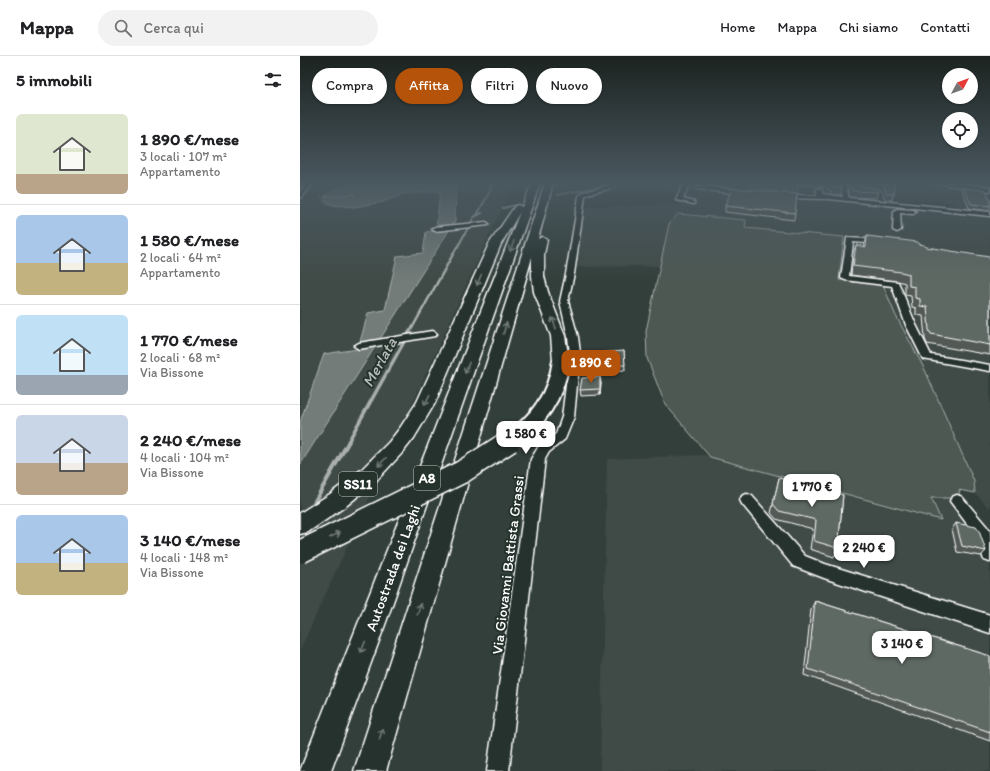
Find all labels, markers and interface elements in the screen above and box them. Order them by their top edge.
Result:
search box [98,10,378,46]
text: Mappa [20,16,74,39]
icon: search [112,17,134,39]
text: Cerca qui [144,19,204,37]
text: Home [720,19,755,36]
text: Mappa [777,19,817,36]
text: Chi siamo [839,19,898,36]
text: Contatti [920,19,970,36]
chip: Compra [312,68,387,104]
chip: Affitta [395,68,463,104]
chip: Filtri [471,68,528,104]
chip: Nuovo [536,68,602,104]
north arrow [942,68,978,104]
map controls [942,68,978,148]
icon: filters [262,69,284,91]
text: 5 immobili [16,70,92,90]
button: locate [942,112,978,148]
text: 1 890 €/mese [140,129,239,149]
icon: home [48,130,96,178]
text: 3 locali · 107 m² [140,149,227,164]
text: Appartamento [140,164,220,179]
text: 1 580 €/mese [140,230,239,250]
icon: home [48,231,96,279]
one-way arrow [508,240,516,252]
text: 2 locali · 64 m² [140,250,221,265]
text: Appartamento [140,265,220,280]
one-way arrow [475,274,483,286]
one-way arrow [550,318,558,330]
one-way arrow [502,322,509,335]
text: 1 770 €/mese [140,330,238,350]
icon: home [48,331,96,379]
water label: Merlata [358,334,401,390]
text: 2 locali · 68 m² [140,350,220,365]
pin: 1 890 € [554,350,628,384]
text: 1 890 € [570,355,612,370]
one-way arrow [463,362,471,374]
text: Via Bissone [140,365,204,380]
one-way arrow [423,393,430,405]
pin: 1 580 € [489,421,563,455]
text: 1 580 € [505,426,547,441]
text: 2 240 €/mese [140,430,241,450]
icon: home [48,431,96,479]
text: 4 locali · 104 m² [140,450,229,465]
one-way arrow [377,457,387,467]
text: Via Bissone [140,465,204,480]
road number: A8 [414,466,440,490]
road number: SS11 [339,472,377,496]
pin: 1 770 € [775,474,849,508]
street label: Via Giovanni Battista Grassi [488,475,528,655]
text: 1 770 € [792,479,832,494]
street label: Autostrada dei Laghi [362,502,424,634]
text: 3 140 €/mese [140,530,240,550]
icon: home [48,531,96,579]
one-way arrow [329,531,341,538]
pin: 2 240 € [827,535,901,569]
text: 2 240 € [843,540,885,555]
text: 4 locali · 148 m² [140,550,228,565]
text: Via Bissone [140,565,204,580]
one-way arrow [416,603,423,616]
pin: 3 140 € [865,631,939,665]
text: 3 140 € [881,636,923,651]
one-way arrow [359,641,367,653]
one-way arrow [378,727,385,740]

